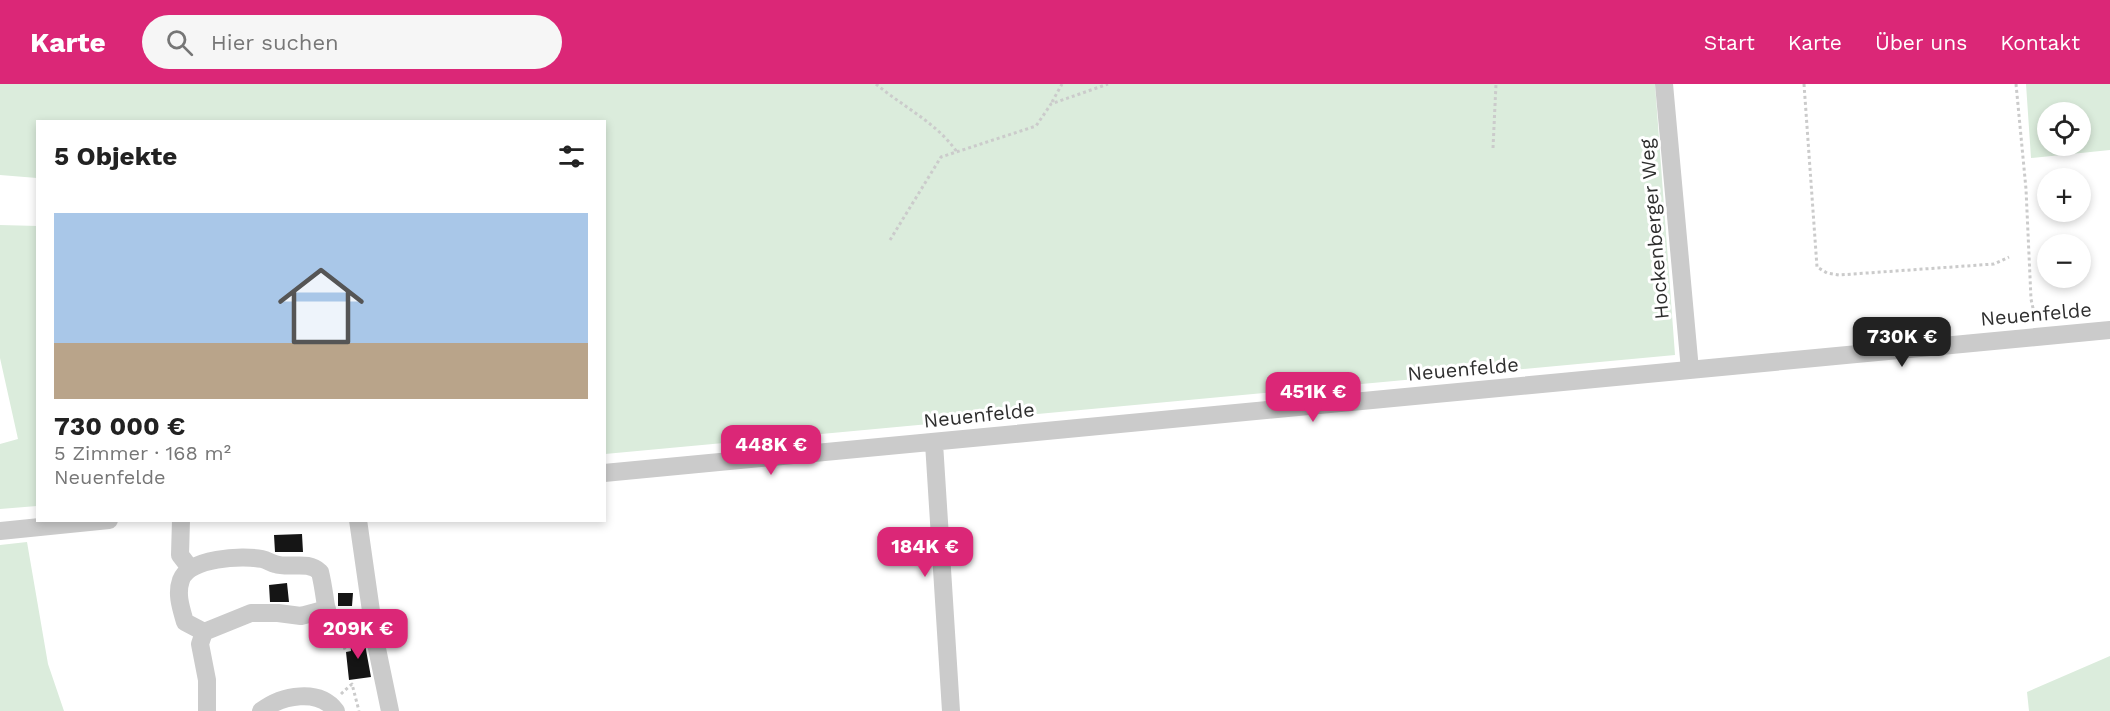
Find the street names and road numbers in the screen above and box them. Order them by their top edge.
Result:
street label: Hockenberger Weg [1634,137,1674,320]
street label: Neuenfelde [1979,297,2093,331]
street label: Neuenfelde [1406,352,1520,386]
street label: Neuenfelde [922,397,1036,433]

